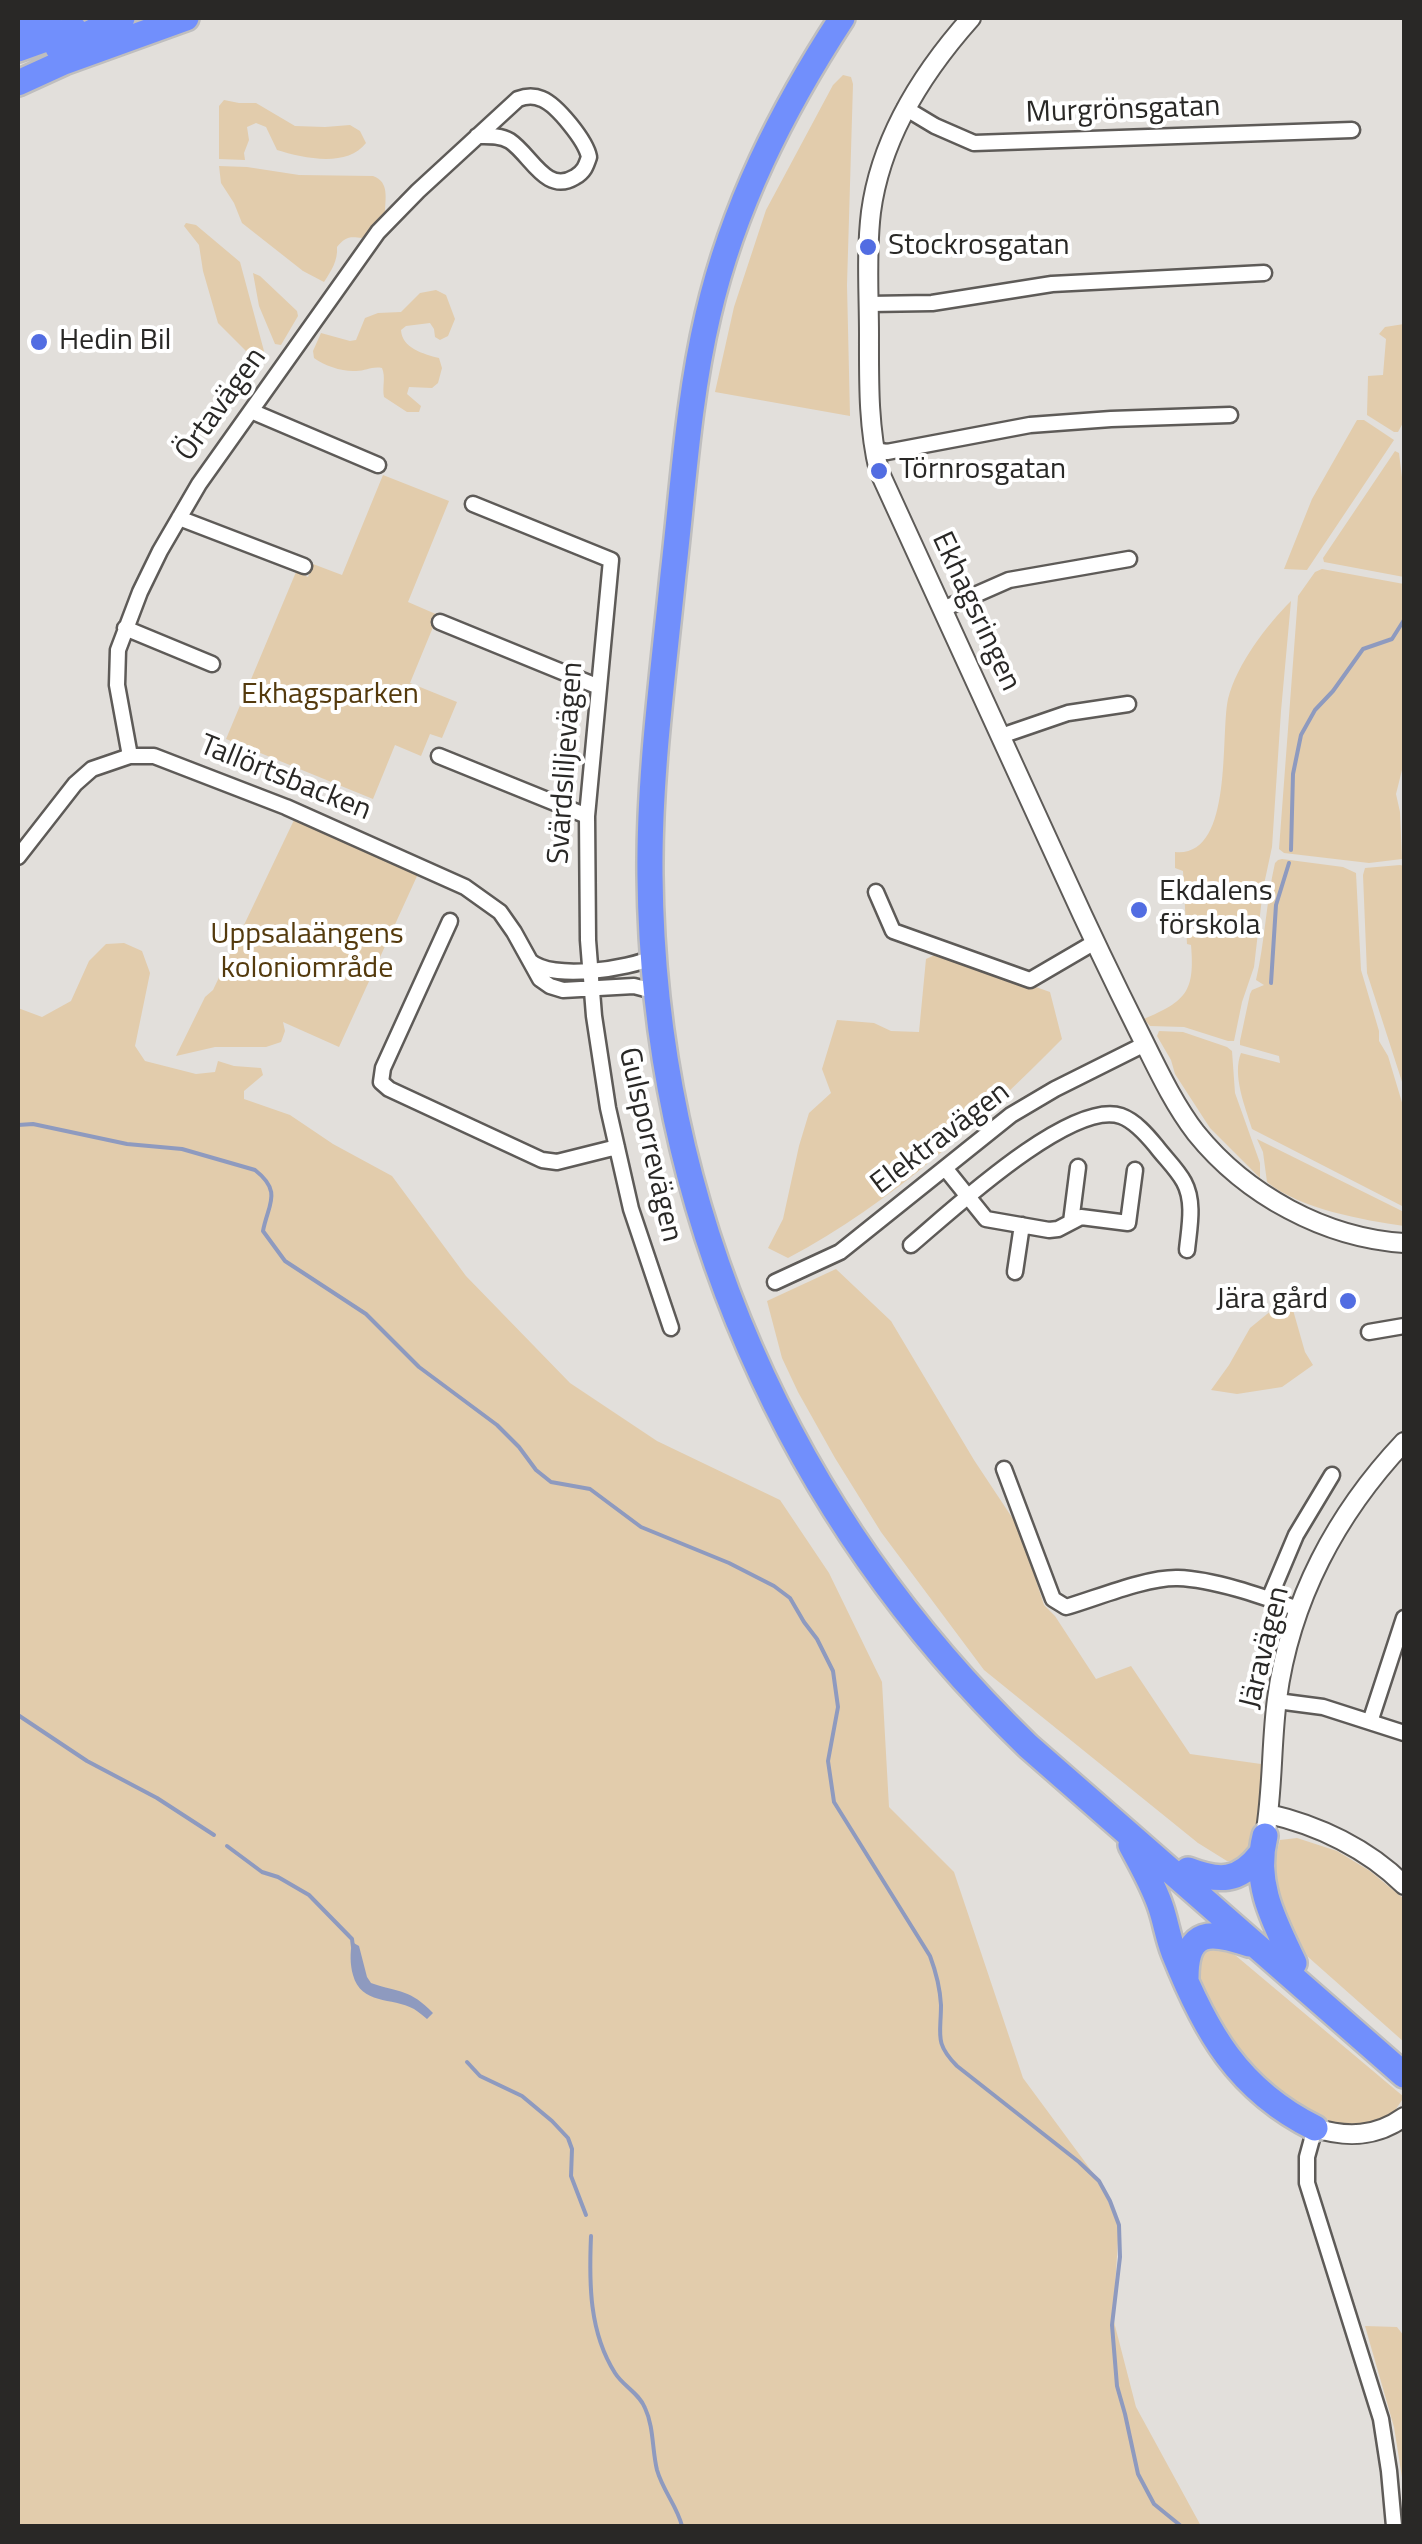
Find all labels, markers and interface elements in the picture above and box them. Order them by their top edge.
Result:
street label: Murgrönsgatan [1025,90,1221,132]
place label: Stockrosgatan [888,229,1070,265]
marker: Stockrosgatan [857,236,879,258]
place label: Hedin Bil [59,324,171,360]
marker: Hedin Bil [28,331,50,353]
street label: Örtavägen [169,341,275,469]
place label: Törnrosgatan [899,453,1066,489]
marker: Törnrosgatan [868,460,890,482]
street label: Ekhagsringen [923,527,1027,697]
street label: Svärdsliljevägen [542,661,592,865]
park label: Ekhagsparken [241,678,419,714]
street label: Tallörtsbacken [194,728,376,830]
place label: Ekdalens förskola [1159,875,1273,946]
marker: Ekdalens förskola [1128,899,1150,921]
park label: Uppsalaängens koloniområde [210,918,404,988]
street label: Gulsporrevägen [609,1044,689,1246]
street label: Elektravägen [864,1075,1018,1203]
place label: Jära gård [1216,1283,1328,1319]
marker: Jära gård [1337,1290,1359,1312]
street label: Järavägen [1233,1583,1299,1713]

